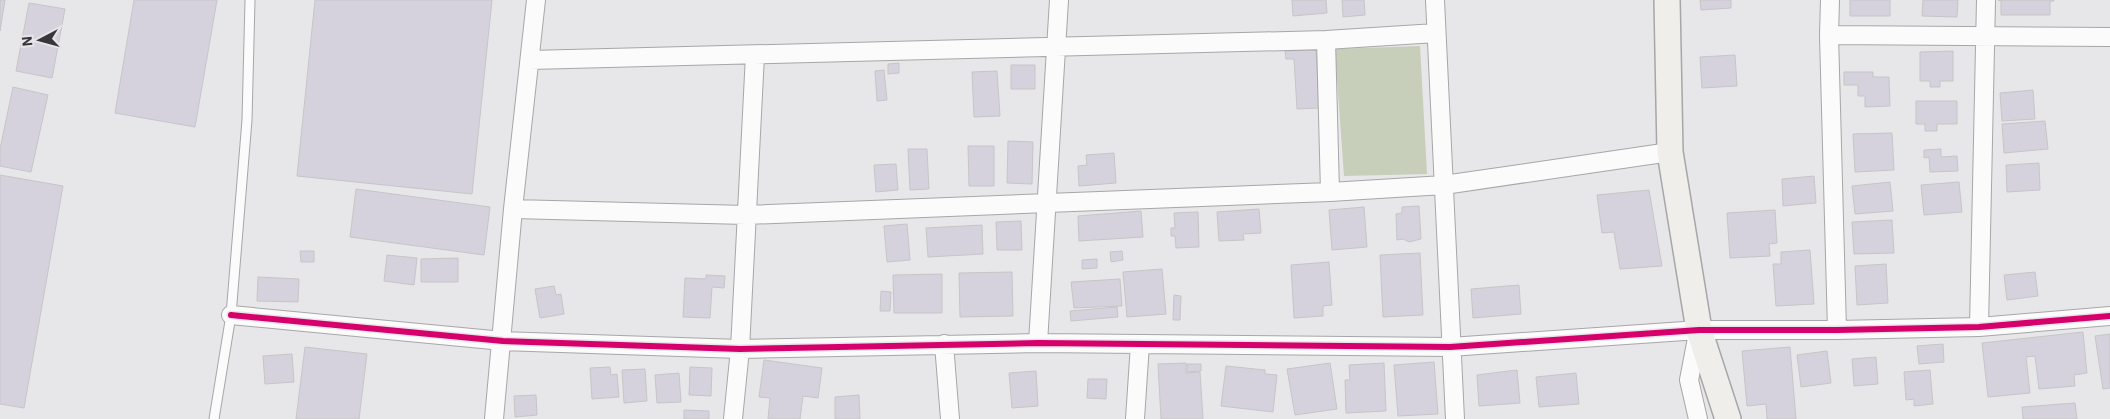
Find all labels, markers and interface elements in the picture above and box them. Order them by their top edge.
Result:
north arrow [15,15,65,65]
text: N [18,35,37,47]

